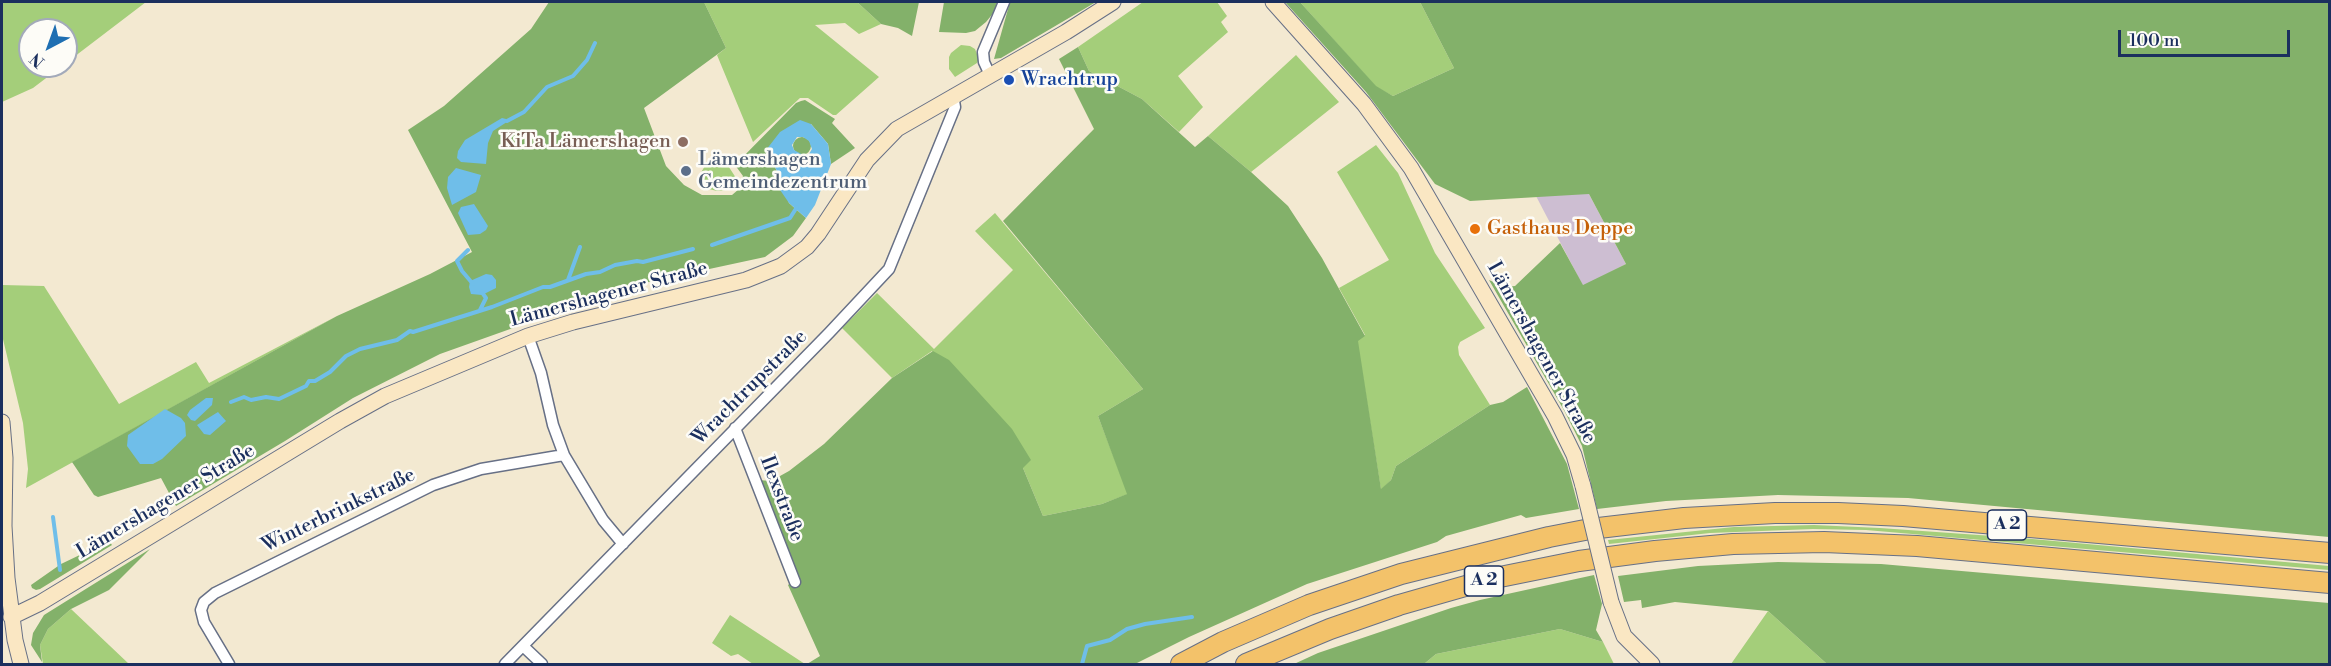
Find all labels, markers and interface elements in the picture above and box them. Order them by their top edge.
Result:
north arrow [18,18,78,78]
scale bar [2121,18,2294,56]
text: 100 m [2129,29,2180,52]
text: N [26,48,49,72]
place label: Wrachtrup [1021,68,1118,92]
marker: Wrachtrup [1002,73,1016,87]
place label: KiTa Lämershagen [501,130,671,154]
marker: KiTa Lämershagen [676,135,690,149]
place label: Lämershagen Gemeindezentrum [698,148,867,195]
marker: Lämershagen Gemeindezentrum [679,164,693,178]
place label: Gasthaus Deppe [1487,217,1633,241]
marker: Gasthaus Deppe [1468,222,1482,236]
street label: Lämershagener Straße [507,257,711,333]
street label: Lämershagener Straße [1481,258,1601,448]
street label: Wrachtrupstraße [687,325,813,451]
street label: Lämershagener Straße [72,439,260,565]
street label: Ilexstraße [754,453,808,545]
street label: Winterbrinkstraße [258,463,420,559]
road number: A 2 [1988,510,2026,540]
road number: A 2 [1464,566,1504,596]

